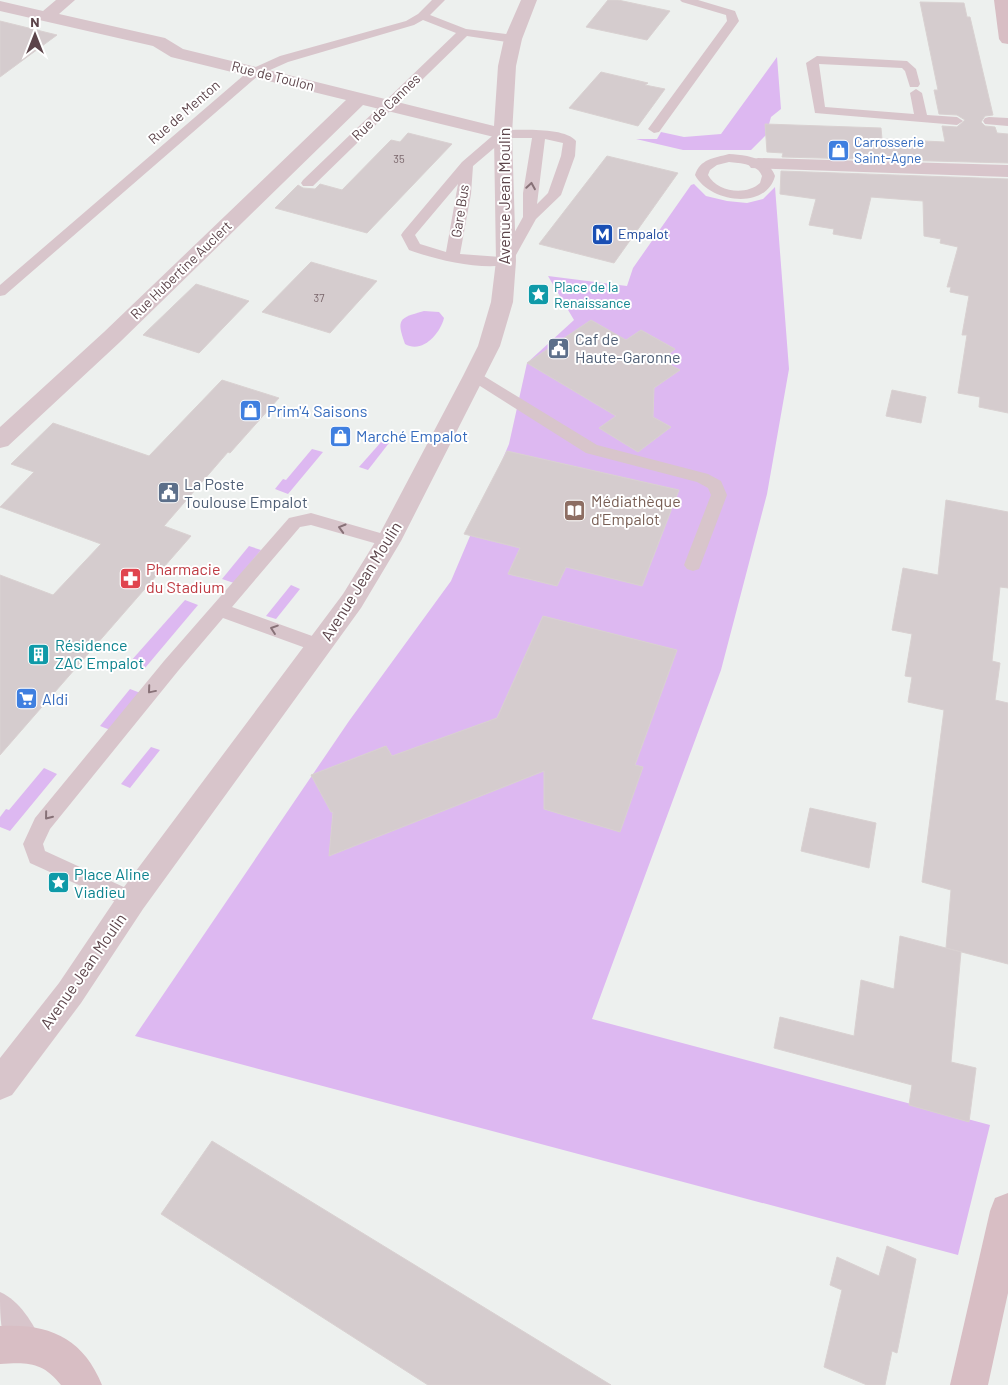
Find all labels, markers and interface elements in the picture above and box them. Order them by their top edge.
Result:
north arrow [10,10,60,60]
text: N [30,13,40,30]
street label: Rue de Toulon [230,57,316,94]
street label: Rue de Cannes [348,69,424,144]
street label: Rue de Menton [144,76,223,147]
street label: Avenue Jean Moulin [494,128,513,264]
place label: Carrosserie Saint-Agne [854,133,924,166]
shop icon: Carrosserie Saint-Agne [826,138,850,162]
house number: 35 [393,152,405,165]
one-way arrow [526,182,536,191]
street label: Gare Bus [447,183,472,239]
street label: Rue Hubertine Auclert [127,217,235,322]
metro station icon: Empalot [590,222,614,246]
place label: Empalot [618,225,669,242]
place label: Place de la Renaissance [554,278,631,311]
place icon: Place de la Renaissance [526,283,550,307]
house number: 37 [314,291,324,304]
place label: Caf de Haute-Garonne [575,329,681,366]
public building icon: Caf de Haute-Garonne [547,336,571,360]
shop icon: Prim'4 Saisons [239,399,263,423]
place label: Prim'4 Saisons [267,401,367,420]
shop icon: Marché Empalot [328,424,352,448]
place label: Marché Empalot [356,426,468,445]
place label: La Poste Toulouse Empalot [184,474,308,511]
public building icon: La Poste Toulouse Empalot [156,481,180,505]
place label: Médiathèque d'Empalot [591,491,681,528]
library icon: Médiathèque d'Empalot [563,498,587,522]
street label: Avenue Jean Moulin [316,518,405,644]
one-way arrow [338,523,346,533]
place label: Pharmacie du Stadium [146,559,224,596]
pharmacy icon: Pharmacie du Stadium [118,566,142,590]
one-way arrow [270,625,279,635]
place label: Résidence ZAC Empalot [55,635,144,672]
building icon: Résidence ZAC Empalot [27,642,51,666]
one-way arrow [149,684,157,693]
supermarket icon: Aldi [14,687,38,711]
place label: Aldi [42,689,68,708]
one-way arrow [45,810,54,819]
place label: Place Aline Viadieu [74,864,150,901]
place icon: Place Aline Viadieu [46,871,70,895]
street label: Avenue Jean Moulin [36,909,130,1032]

